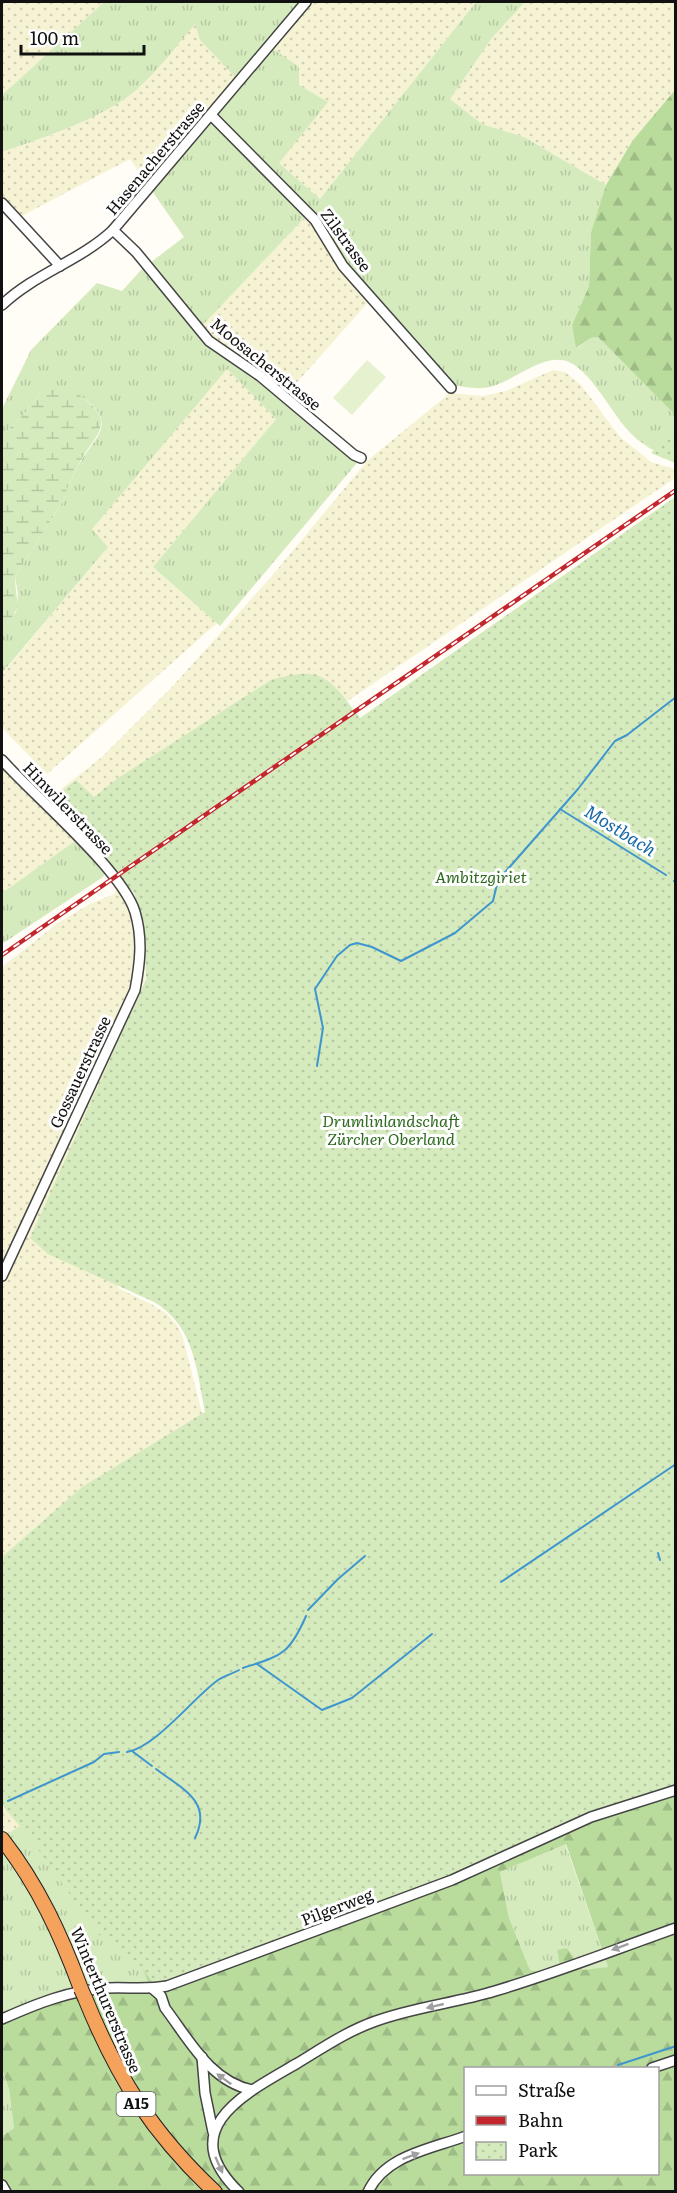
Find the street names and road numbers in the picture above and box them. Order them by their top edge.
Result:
street label: Hasenacherstrasse [99,95,209,220]
street label: Zilstrasse [316,203,378,276]
street label: Moosacherstrasse [206,311,327,415]
street label: Hinwilerstrasse [18,756,119,859]
street label: Gossauerstrasse [43,1011,116,1132]
street label: Pilgerweg [297,1881,376,1931]
street label: Winterthurerstrasse [65,1923,149,2076]
road number: A15 [116,2092,156,2116]

